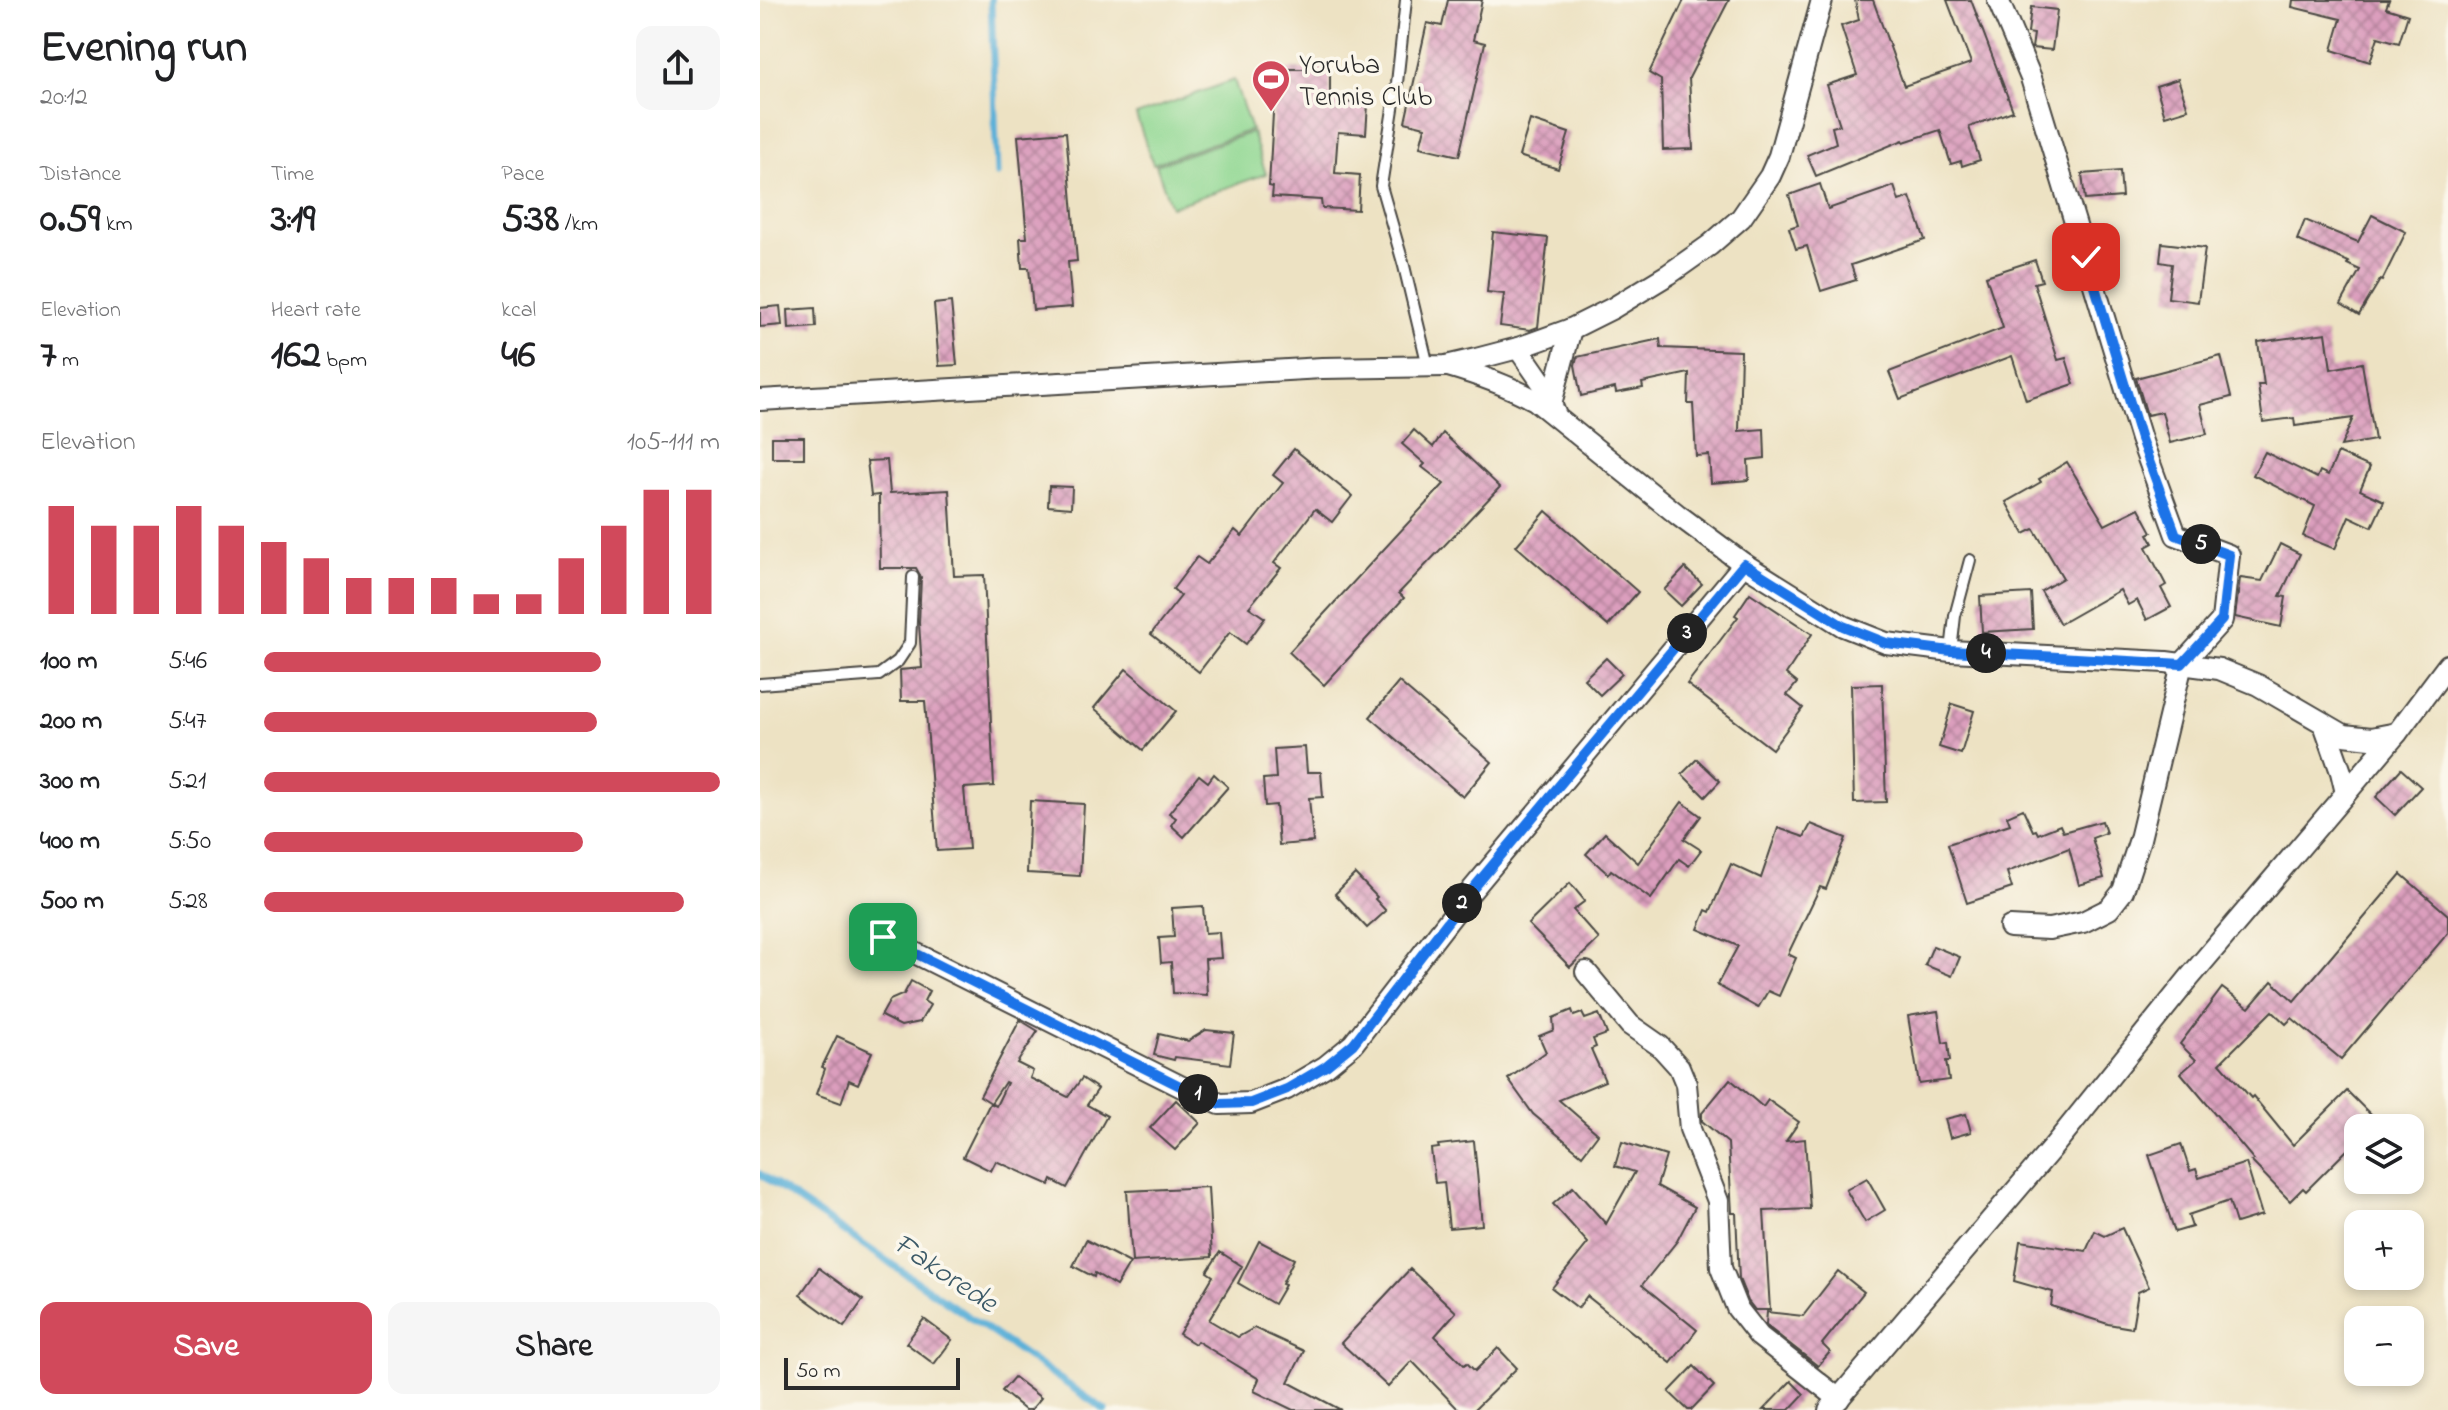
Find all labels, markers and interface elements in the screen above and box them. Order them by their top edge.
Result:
text: Evening run [40,17,247,81]
button: share [636,26,720,110]
place label: Yoruba Tennis Club [1299,46,1432,119]
sports icon: Yoruba Tennis Club [1250,58,1292,113]
text: 20:12 [40,79,88,117]
text: Distance [40,159,121,191]
text: Time [271,159,314,191]
text: Pace [501,159,544,191]
text: 0.59 [40,191,100,250]
text: 3:19 [271,191,315,250]
text: 5:38 [501,191,559,250]
text: km [100,209,133,241]
text: /km [559,209,598,241]
pin [2052,223,2120,291]
icon: check [2064,235,2108,279]
text: Elevation [40,295,121,327]
text: Heart rate [271,295,361,327]
text: kcal [501,295,536,327]
text: 7 [40,327,56,386]
text: 162 [271,327,321,386]
text: 46 [501,327,535,386]
text: m [56,345,79,377]
text: bpm [321,345,367,377]
text: Elevation [40,424,136,462]
text: 105–111 m [627,424,720,462]
pin: 5 [2181,524,2221,564]
text: 5 [2195,528,2207,560]
pin: 3 [1667,613,1707,653]
text: 3 [1682,617,1692,649]
pin: 4 [1966,633,2006,673]
text: 4 [1981,637,1991,669]
text: 100 m [40,643,97,681]
text: 5:46 [168,643,207,681]
text: 200 m [40,703,102,741]
text: 5:47 [168,703,207,741]
text: 300 m [40,763,100,801]
text: 5:21 [168,763,206,801]
text: 400 m [40,823,100,861]
text: 5:50 [168,823,211,861]
text: 500 m [40,883,104,921]
text: 5:28 [168,883,208,921]
pin: 2 [1442,883,1482,923]
text: 2 [1457,887,1467,919]
pin [849,903,917,971]
icon: arrive [861,915,905,959]
pin: 1 [1178,1074,1218,1114]
text: 1 [1195,1078,1202,1110]
map controls [2344,1114,2424,1386]
button: layers [2344,1114,2424,1194]
button: + [2344,1210,2424,1290]
water label: Fakorede [883,1223,1007,1326]
button: Save [40,1302,372,1394]
button: Share [388,1302,720,1394]
button: − [2344,1306,2424,1386]
scale bar [784,1354,960,1390]
text: 50 m [796,1356,841,1388]

